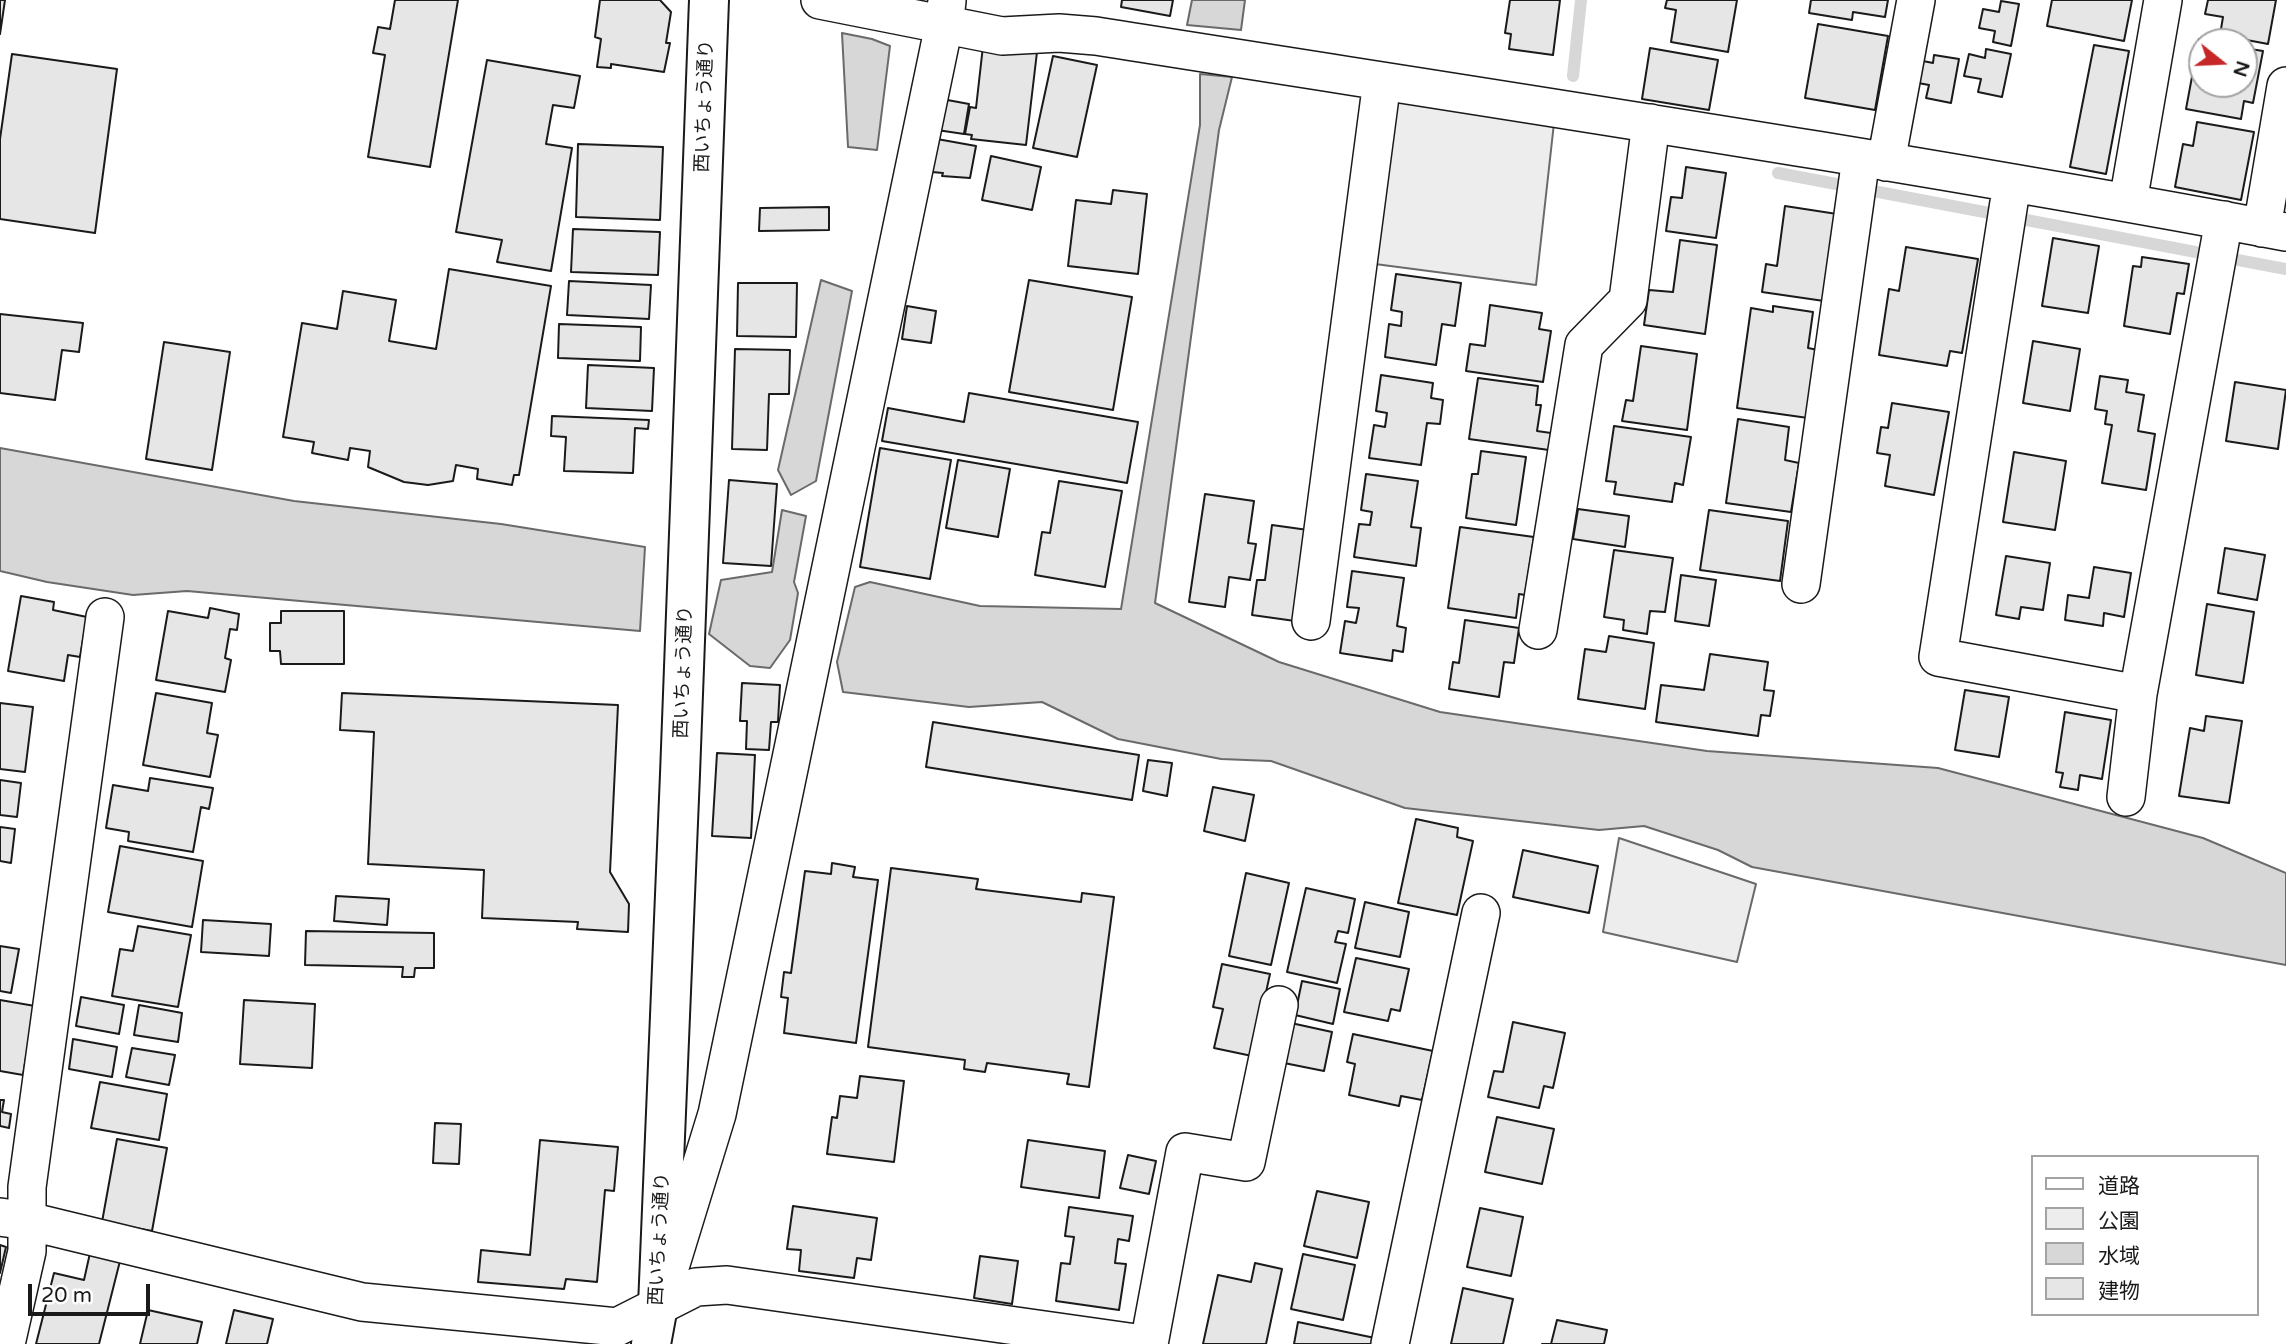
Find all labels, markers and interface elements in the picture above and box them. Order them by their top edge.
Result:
north arrow [2188,28,2258,98]
street label: 西いちょう通り [691,39,719,173]
text: N [2228,58,2254,80]
street label: 西いちょう通り [670,605,698,739]
legend [2030,1155,2258,1316]
street label: 西いちょう通り [645,1172,675,1306]
text: 道路 [2098,1174,2140,1199]
text: 公園 [2098,1209,2140,1234]
text: 水域 [2098,1244,2140,1269]
scale bar [32,1270,154,1314]
text: 建物 [2098,1279,2140,1304]
text: 20 m [41,1283,92,1308]

